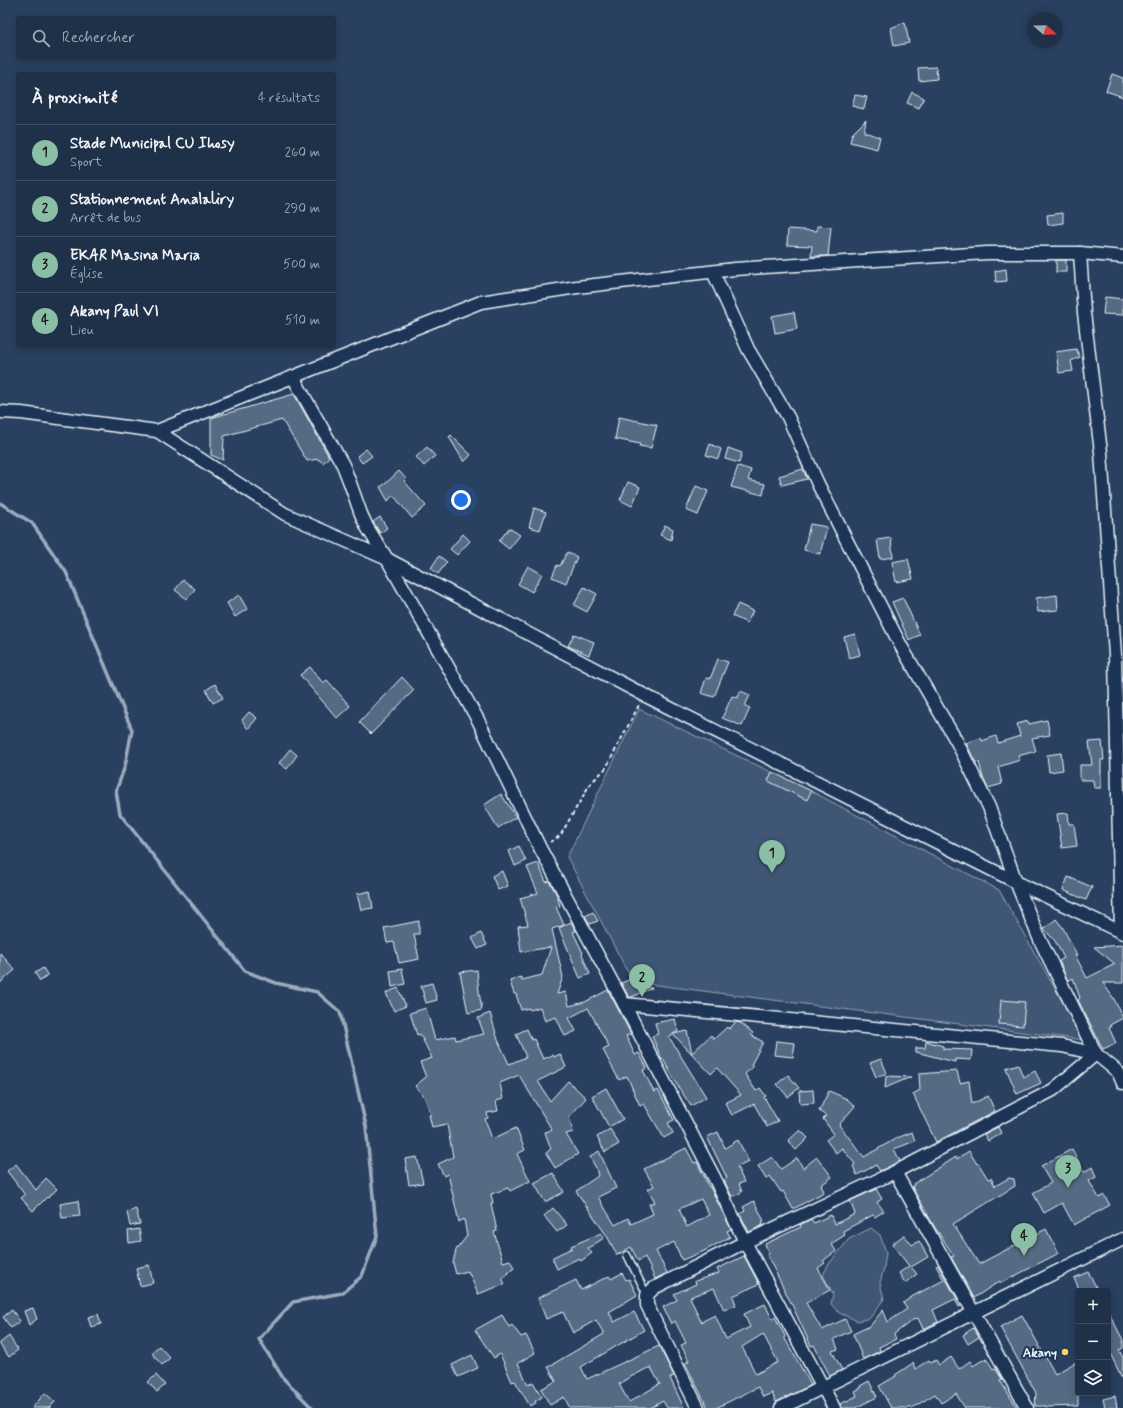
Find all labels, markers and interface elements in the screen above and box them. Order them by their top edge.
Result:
north arrow [1027,12,1063,48]
search box [16,16,336,60]
icon: search [30,27,52,49]
text: Rechercher [62,28,135,48]
text: À proximité [32,87,117,109]
text: 4 résultats [258,90,320,107]
text: Stade Municipal CU Ihosy [70,134,235,154]
text: 1 [42,144,48,161]
text: 260 m [285,144,320,161]
text: Sport [70,154,102,171]
text: Stationnement Analaliry [70,190,234,210]
text: 2 [42,200,48,217]
text: 290 m [284,200,320,217]
text: Arrêt de bus [70,210,141,227]
text: EKAR Masina Maria [70,246,200,266]
text: 3 [42,256,48,273]
text: 500 m [283,256,320,273]
text: Église [70,266,103,283]
text: Akany Paul VI [70,302,159,322]
text: 4 [41,312,49,329]
text: 510 m [285,312,320,329]
text: Lieu [70,322,94,339]
your location [451,490,471,510]
pin: 1 [759,840,785,873]
pin: 2 [629,964,655,997]
pin: 3 [1055,1155,1081,1188]
pin: 4 [1011,1223,1037,1256]
map controls [1075,1288,1111,1396]
button: + [1075,1288,1111,1324]
button: − [1075,1324,1111,1360]
place label: Akany [1023,1345,1057,1362]
marker: Akany [1060,1347,1070,1357]
button: layers [1075,1360,1111,1396]

